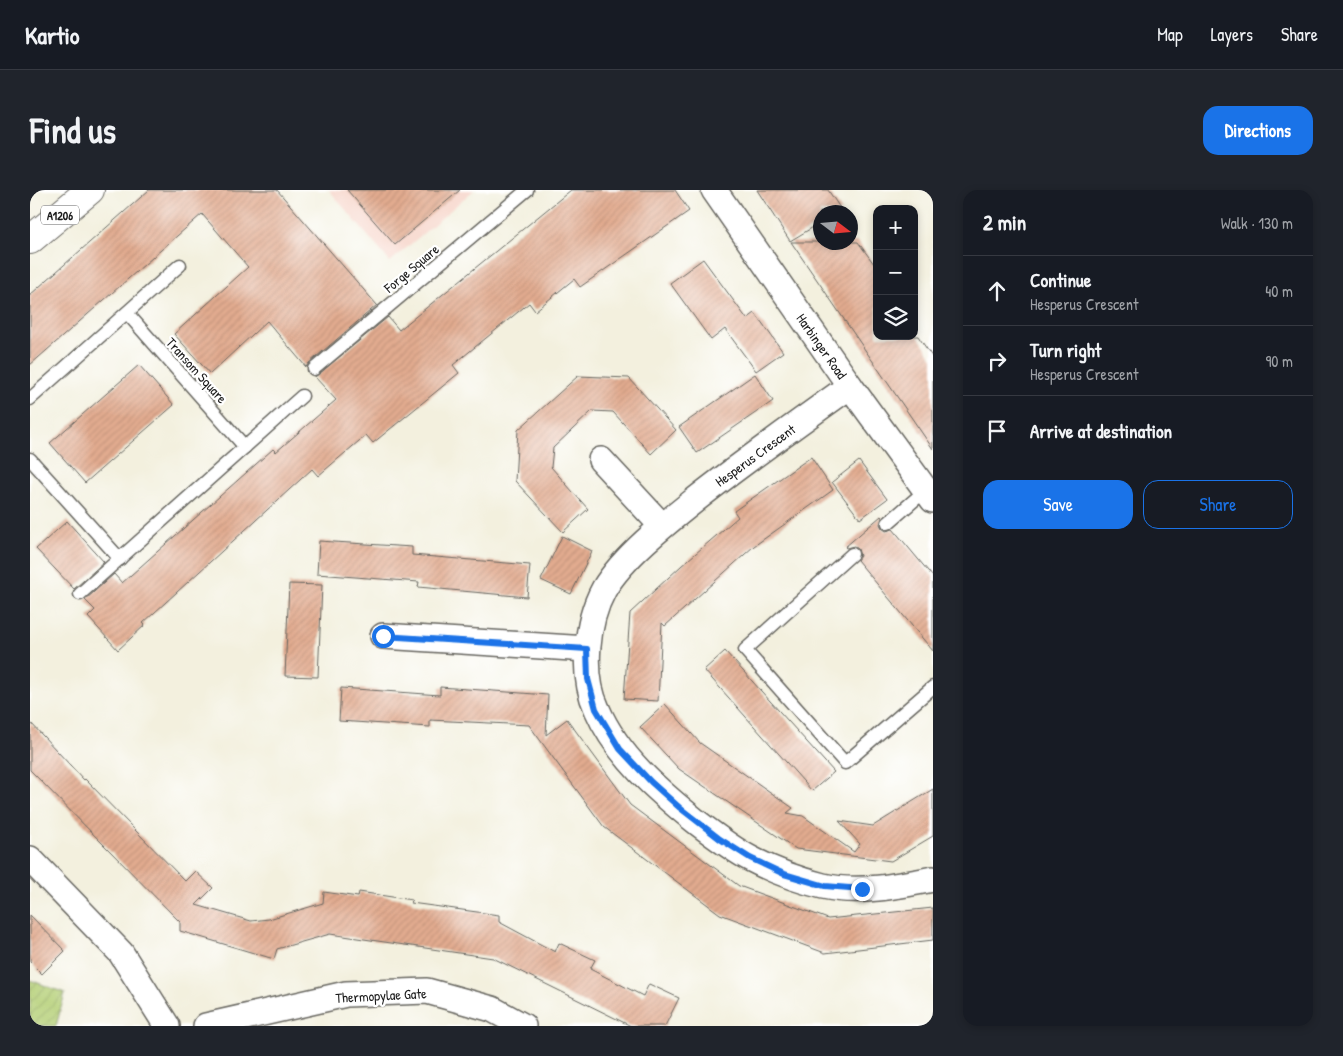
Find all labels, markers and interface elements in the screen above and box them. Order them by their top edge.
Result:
text: Kartio [25,19,80,51]
text: Map [1157,22,1183,47]
text: Layers [1211,22,1253,47]
text: Share [1281,22,1318,47]
button: Directions [1203,106,1313,155]
text: Find us [30,107,116,154]
north arrow [813,205,858,250]
map controls [873,205,918,340]
button: + [873,205,918,250]
road number: A1206 [41,206,79,224]
text: 2 min [983,208,1026,237]
text: Walk · 130 m [1221,212,1293,234]
street label: Forge Square [379,239,443,298]
button: − [873,250,918,295]
text: Continue [1030,267,1091,293]
icon: ahead [983,277,1011,305]
text: 40 m [1265,280,1293,302]
text: Hesperus Crescent [1030,293,1138,315]
button: layers [873,295,918,340]
street label: Harbinger Road [792,309,852,384]
street label: Transom Square [162,333,232,408]
text: Turn right [1030,337,1101,363]
icon: right [983,347,1011,375]
text: 90 m [1265,350,1293,372]
text: Hesperus Crescent [1030,363,1138,385]
icon: arrive [983,417,1011,445]
text: Arrive at destination [1030,418,1172,444]
street label: Hesperus Crescent [711,419,800,491]
button: Save [983,480,1133,529]
button: Share [1143,480,1293,529]
route start [372,625,395,648]
route end [851,878,874,901]
street label: Thermopylae Gate [335,983,427,1008]

